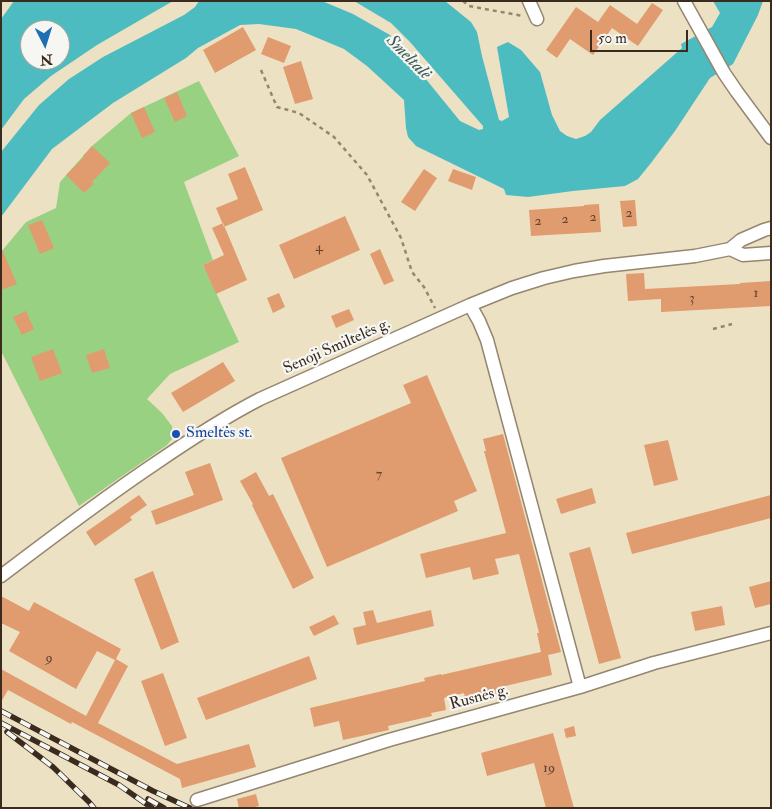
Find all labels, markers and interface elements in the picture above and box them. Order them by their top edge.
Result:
north arrow [20,20,70,70]
scale bar [592,20,690,52]
text: 50 m [598,29,627,48]
water label: Smeltalė [381,31,435,85]
text: N [39,50,53,68]
house number: 2 [625,206,633,222]
house number: 2 [589,210,597,226]
house number: 2 [561,212,569,228]
house number: 2 [534,214,542,230]
house number: 4 [315,240,323,256]
house number: 1 [754,286,758,302]
house number: 3 [689,291,695,307]
street label: Senoji Smiltelės g. [281,315,393,379]
place label: Smeltės st. [186,424,252,444]
marker: Smeltės st. [170,428,182,440]
house number: 7 [376,467,382,483]
house number: 9 [45,651,53,667]
street label: Rusnės g. [448,681,510,715]
house number: 19 [543,761,555,777]

